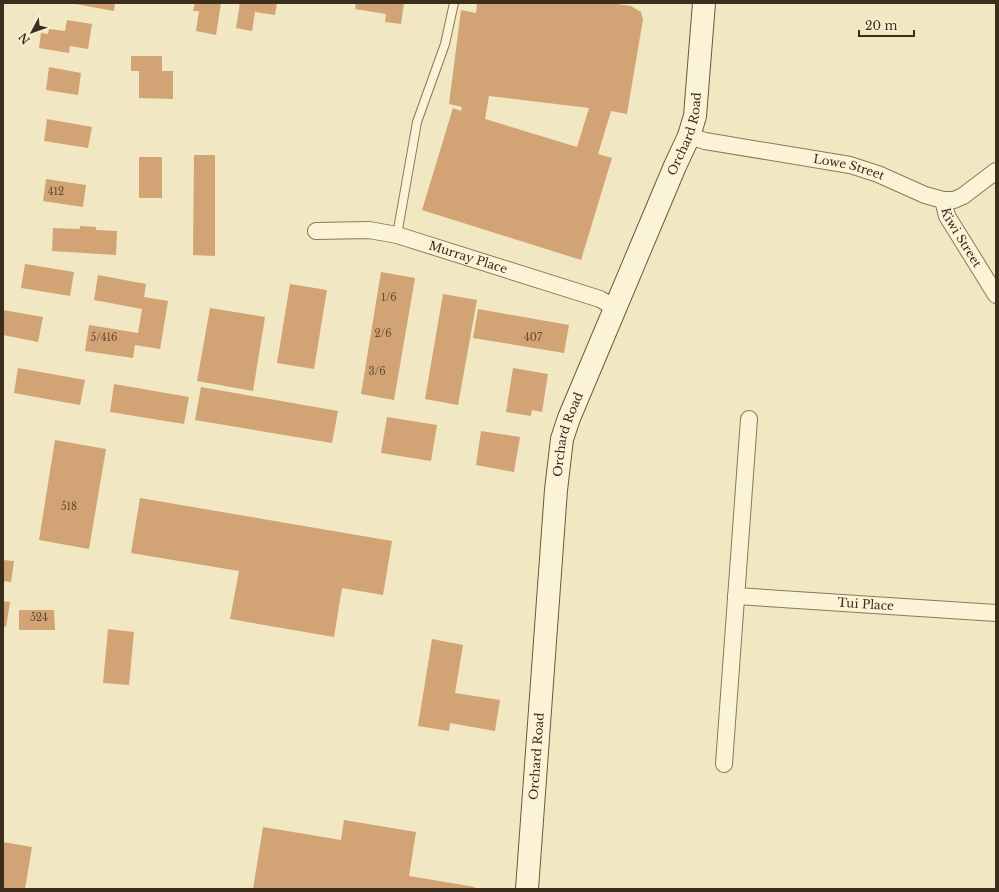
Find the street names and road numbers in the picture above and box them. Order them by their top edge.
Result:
street label: Orchard Road [664,92,704,178]
street label: Lowe Street [812,151,887,183]
street label: Kiwi Street [938,206,985,270]
street label: Murray Place [427,238,510,276]
street label: Orchard Road [550,390,586,478]
street label: Tui Place [837,595,895,613]
street label: Orchard Road [525,712,547,800]

